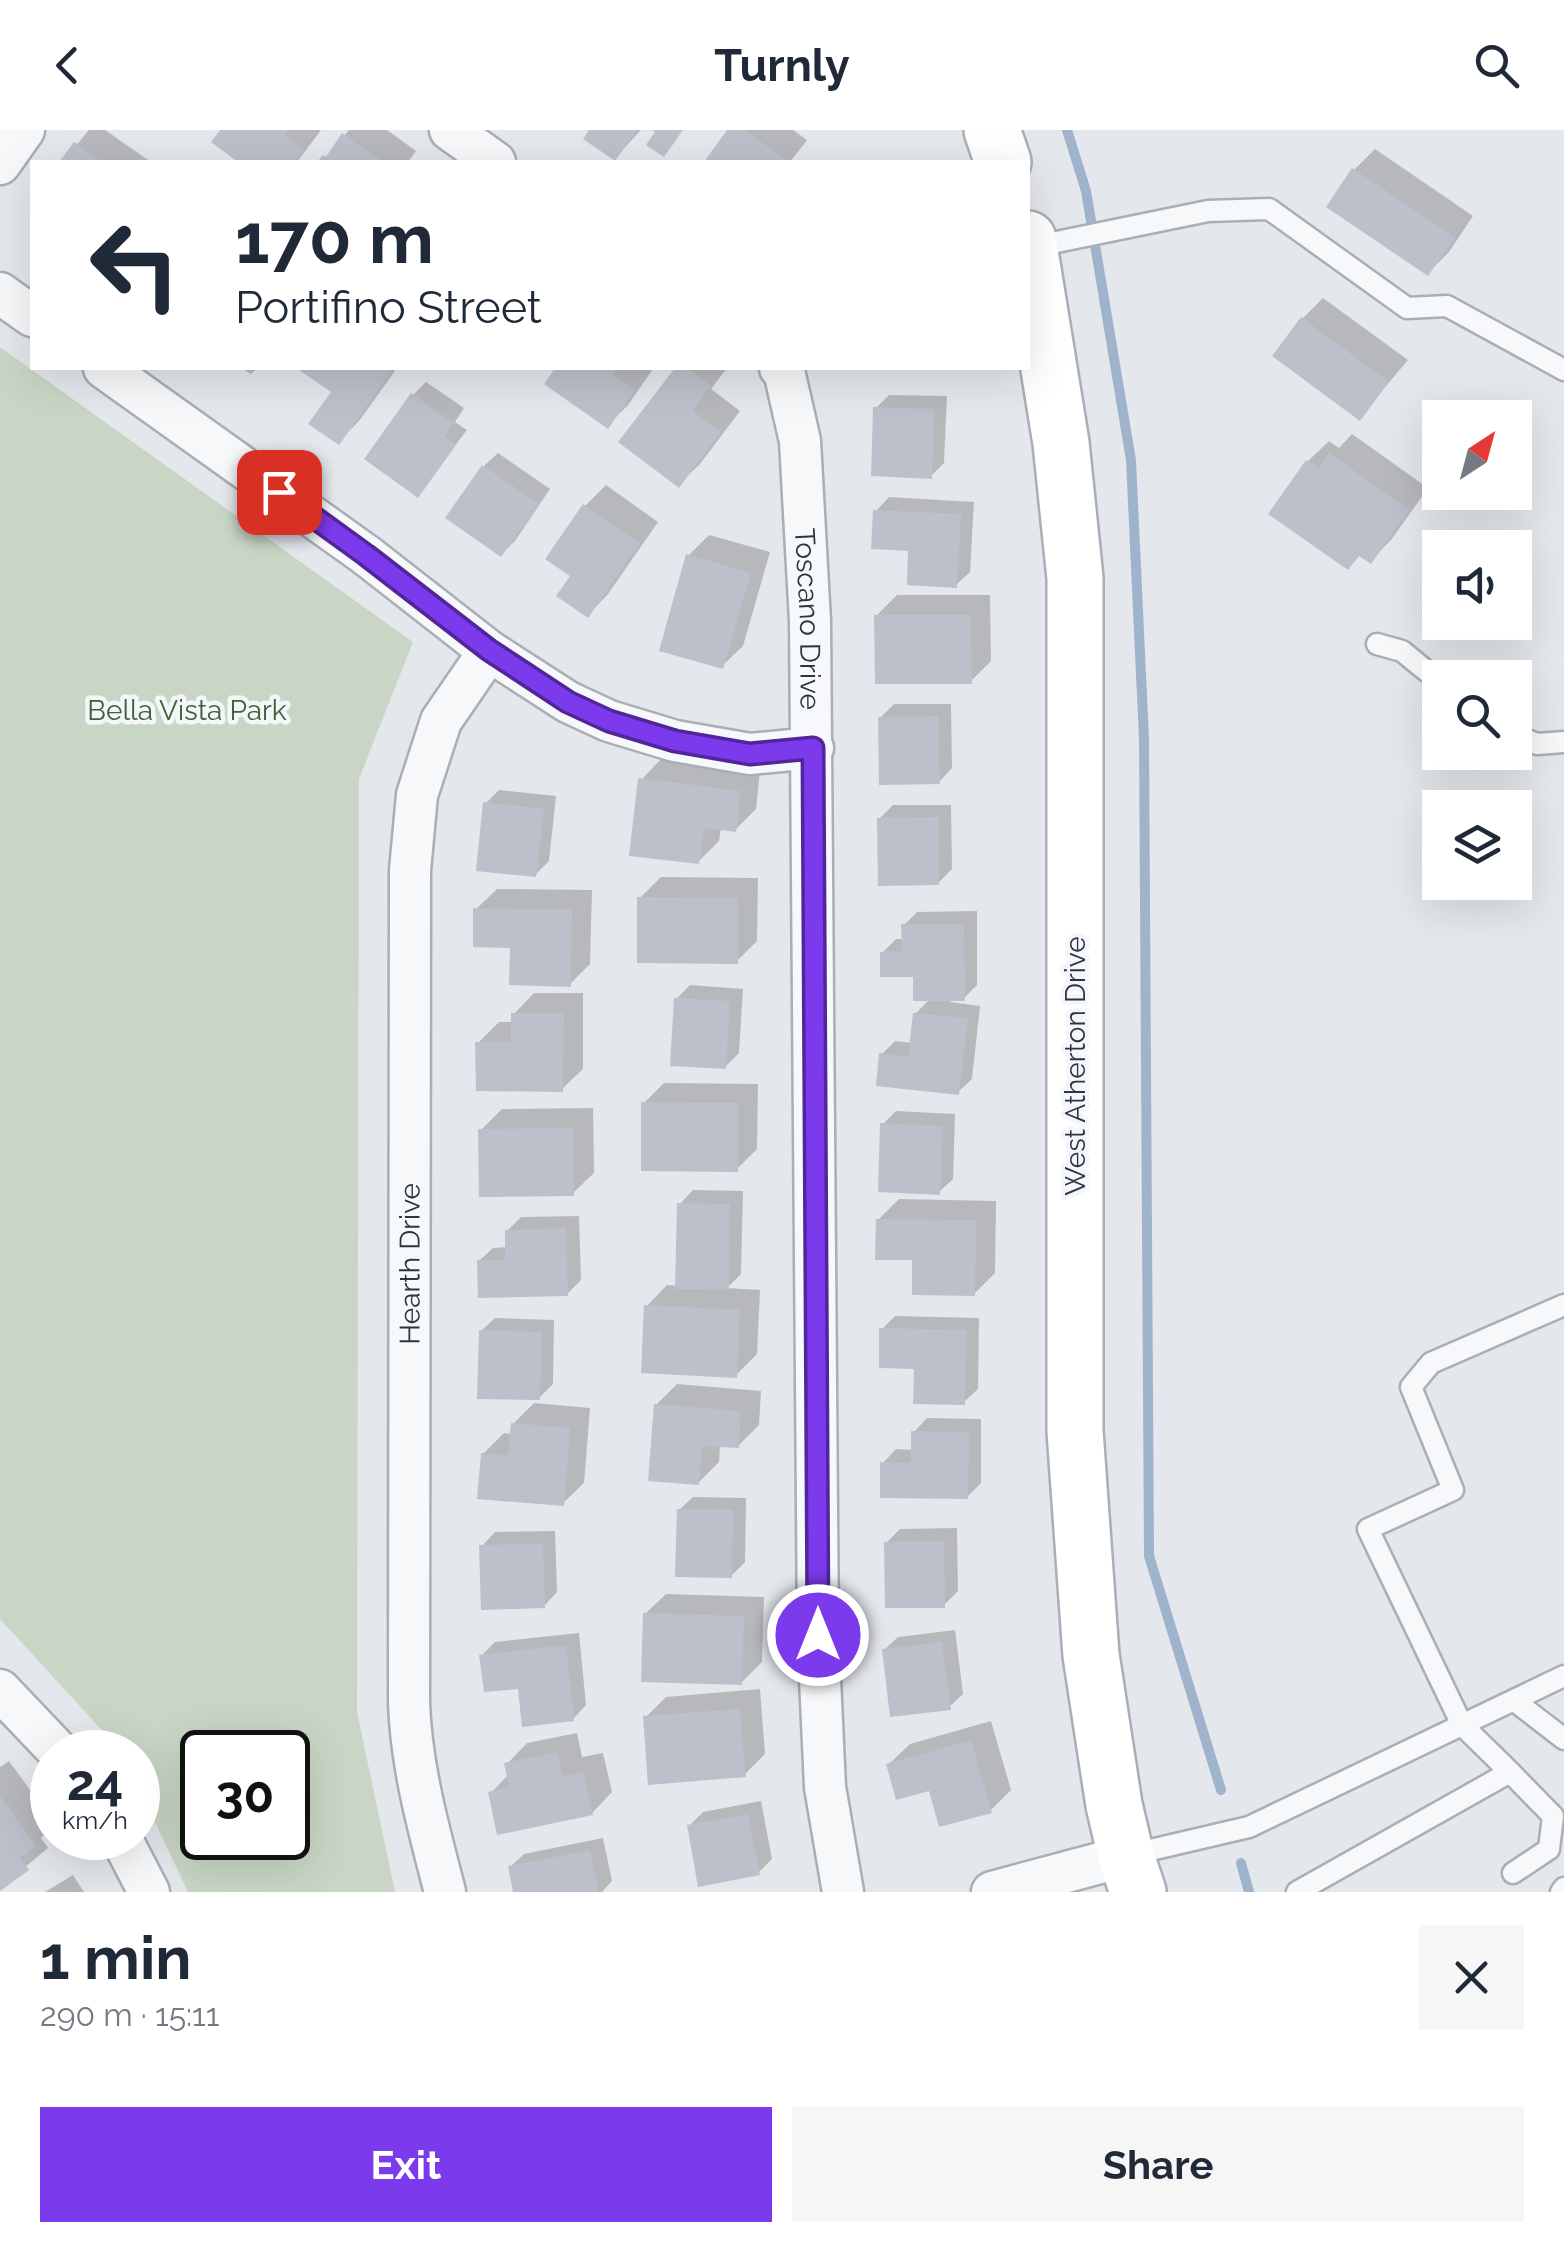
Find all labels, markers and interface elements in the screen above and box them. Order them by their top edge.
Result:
icon: back [40,38,95,93]
icon: search [1469,38,1524,93]
text: Turnly [714,39,850,92]
text: 170 m [235,197,434,279]
icon: left [70,200,200,330]
text: Portifino Street [235,281,542,334]
north arrow [1422,400,1532,510]
map controls [1422,400,1532,900]
pin [237,450,322,535]
icon: arrive [252,465,307,520]
street label: Toscano Drive [788,527,827,710]
button: sound [1422,530,1532,640]
button: search [1422,660,1532,770]
park label: Bella Vista Park [87,694,287,727]
button: layers [1422,790,1532,900]
street label: West Atherton Drive [1059,936,1092,1196]
street label: Hearth Drive [393,1183,427,1345]
position arrow [766,1583,870,1687]
speed limit sign: 30 [180,1730,310,1860]
text: 24 [67,1753,123,1812]
text: km/h [62,1805,128,1835]
text: 1 min [40,1923,191,1993]
button: close [1419,1925,1524,2030]
text: 290 m · 15:11 [40,1996,220,2033]
button: Exit [40,2107,772,2222]
button: Share [792,2107,1524,2222]

